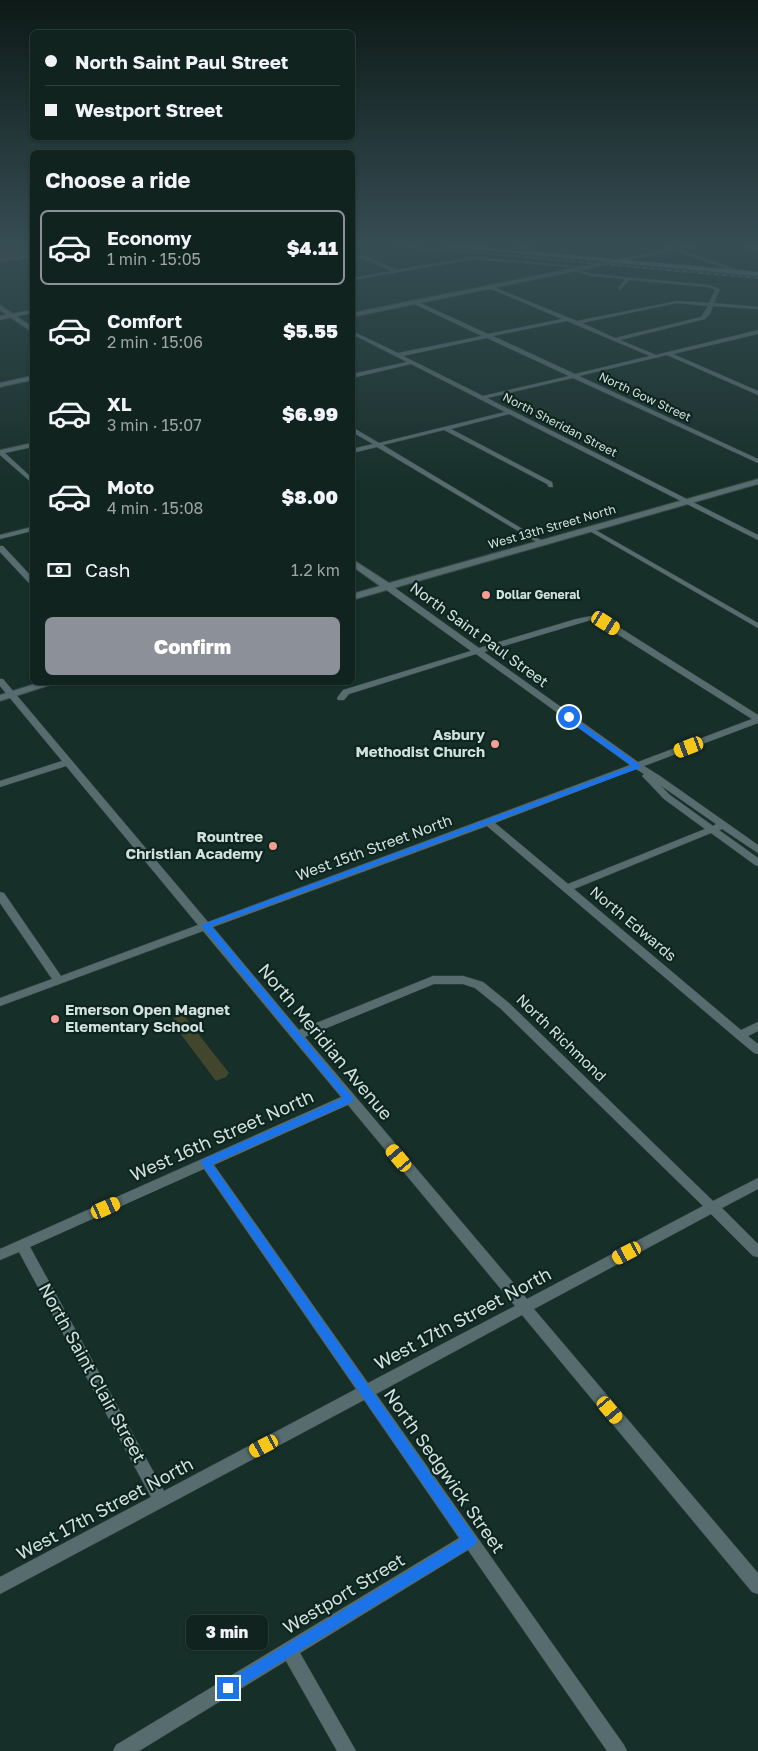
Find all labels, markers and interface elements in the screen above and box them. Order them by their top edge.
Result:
text: North Saint Paul Street [75,50,288,73]
text: Westport Street [75,98,223,121]
text: Choose a ride [45,166,191,193]
icon: car [47,225,92,270]
text: Economy [107,226,192,249]
text: $4.11 [287,236,338,259]
text: 1 min · 15:05 [107,249,201,269]
icon: car [47,308,92,353]
text: Comfort [107,309,182,332]
text: $5.55 [283,319,338,342]
text: 2 min · 15:06 [107,332,203,352]
street label: North Gow Street [597,369,694,425]
street label: North Sheridan Street [501,389,620,460]
icon: car [47,391,92,436]
text: XL [107,392,132,415]
text: $6.99 [282,402,338,425]
text: 3 min · 15:07 [107,415,202,435]
icon: car [47,474,92,519]
text: Moto [107,475,154,498]
text: $8.00 [281,485,338,508]
text: 4 min · 15:08 [107,498,203,518]
street label: West 13th Street North [486,501,617,552]
icon: cash [45,556,73,584]
text: Cash [85,558,130,581]
text: 1.2 km [291,560,340,580]
street label: North Saint Paul Street [407,578,552,690]
place label: Dollar General [496,587,580,602]
marker: Dollar General [480,589,492,601]
car [589,609,622,637]
button: Confirm [45,617,340,675]
route start [558,706,580,728]
place label: Asbury Methodist Church [355,725,485,760]
car [672,735,705,759]
marker: Asbury Methodist Church [489,738,501,750]
street label: West 15th Street North [293,810,454,884]
place label: Rountree Christian Academy [126,827,263,862]
marker: Rountree Christian Academy [267,840,279,852]
street label: North Edwards [587,882,680,965]
street label: North Meridian Avenue [254,959,398,1124]
street label: North Richmond [513,990,610,1085]
place label: Emerson Open Magnet Elementary School [65,1000,230,1035]
marker: Emerson Open Magnet Elementary School [49,1013,61,1025]
street label: West 16th Street North [126,1085,317,1186]
car [383,1142,414,1174]
car [89,1195,122,1221]
car [610,1239,643,1267]
street label: West 17th Street North [370,1262,555,1374]
street label: North Saint Clair Street [34,1279,151,1466]
street label: North Sedgwick Street [380,1384,510,1557]
car [594,1394,625,1426]
car [247,1432,280,1460]
street label: West 17th Street North [12,1452,197,1564]
street label: Westport Street [279,1548,408,1638]
callout: 3 min [187,1616,269,1650]
text: 3 min [206,1622,248,1642]
route end [217,1677,239,1699]

